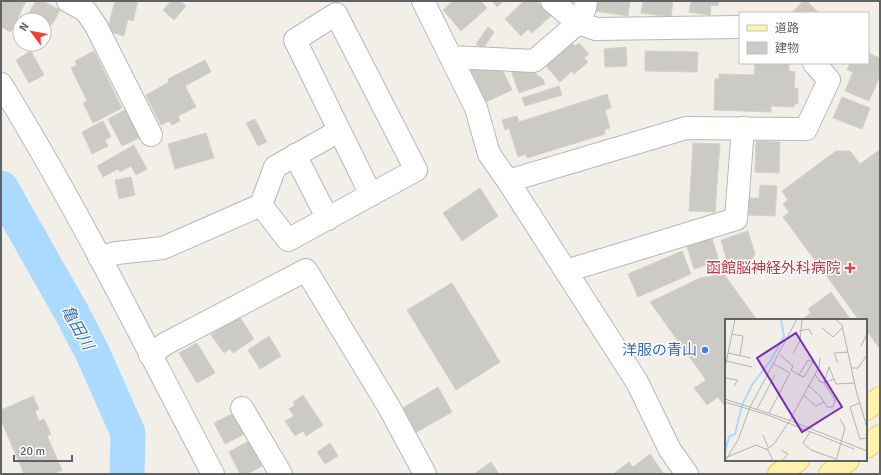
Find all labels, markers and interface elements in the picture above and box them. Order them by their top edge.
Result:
north arrow [12,12,52,52]
legend [739,12,869,64]
text: N [16,20,31,34]
text: 道路 [775,21,799,36]
text: 建物 [775,41,799,56]
place label: 函館脳神経外科病院 [706,259,841,277]
marker: 函館脳神経外科病院 [844,262,856,274]
water label: 亀田川 [57,302,98,355]
inset map [725,319,867,461]
place label: 洋服の青山 [622,341,697,359]
marker: 洋服の青山 [700,345,710,355]
scale bar [14,437,72,463]
text: 20 m [20,444,45,459]

